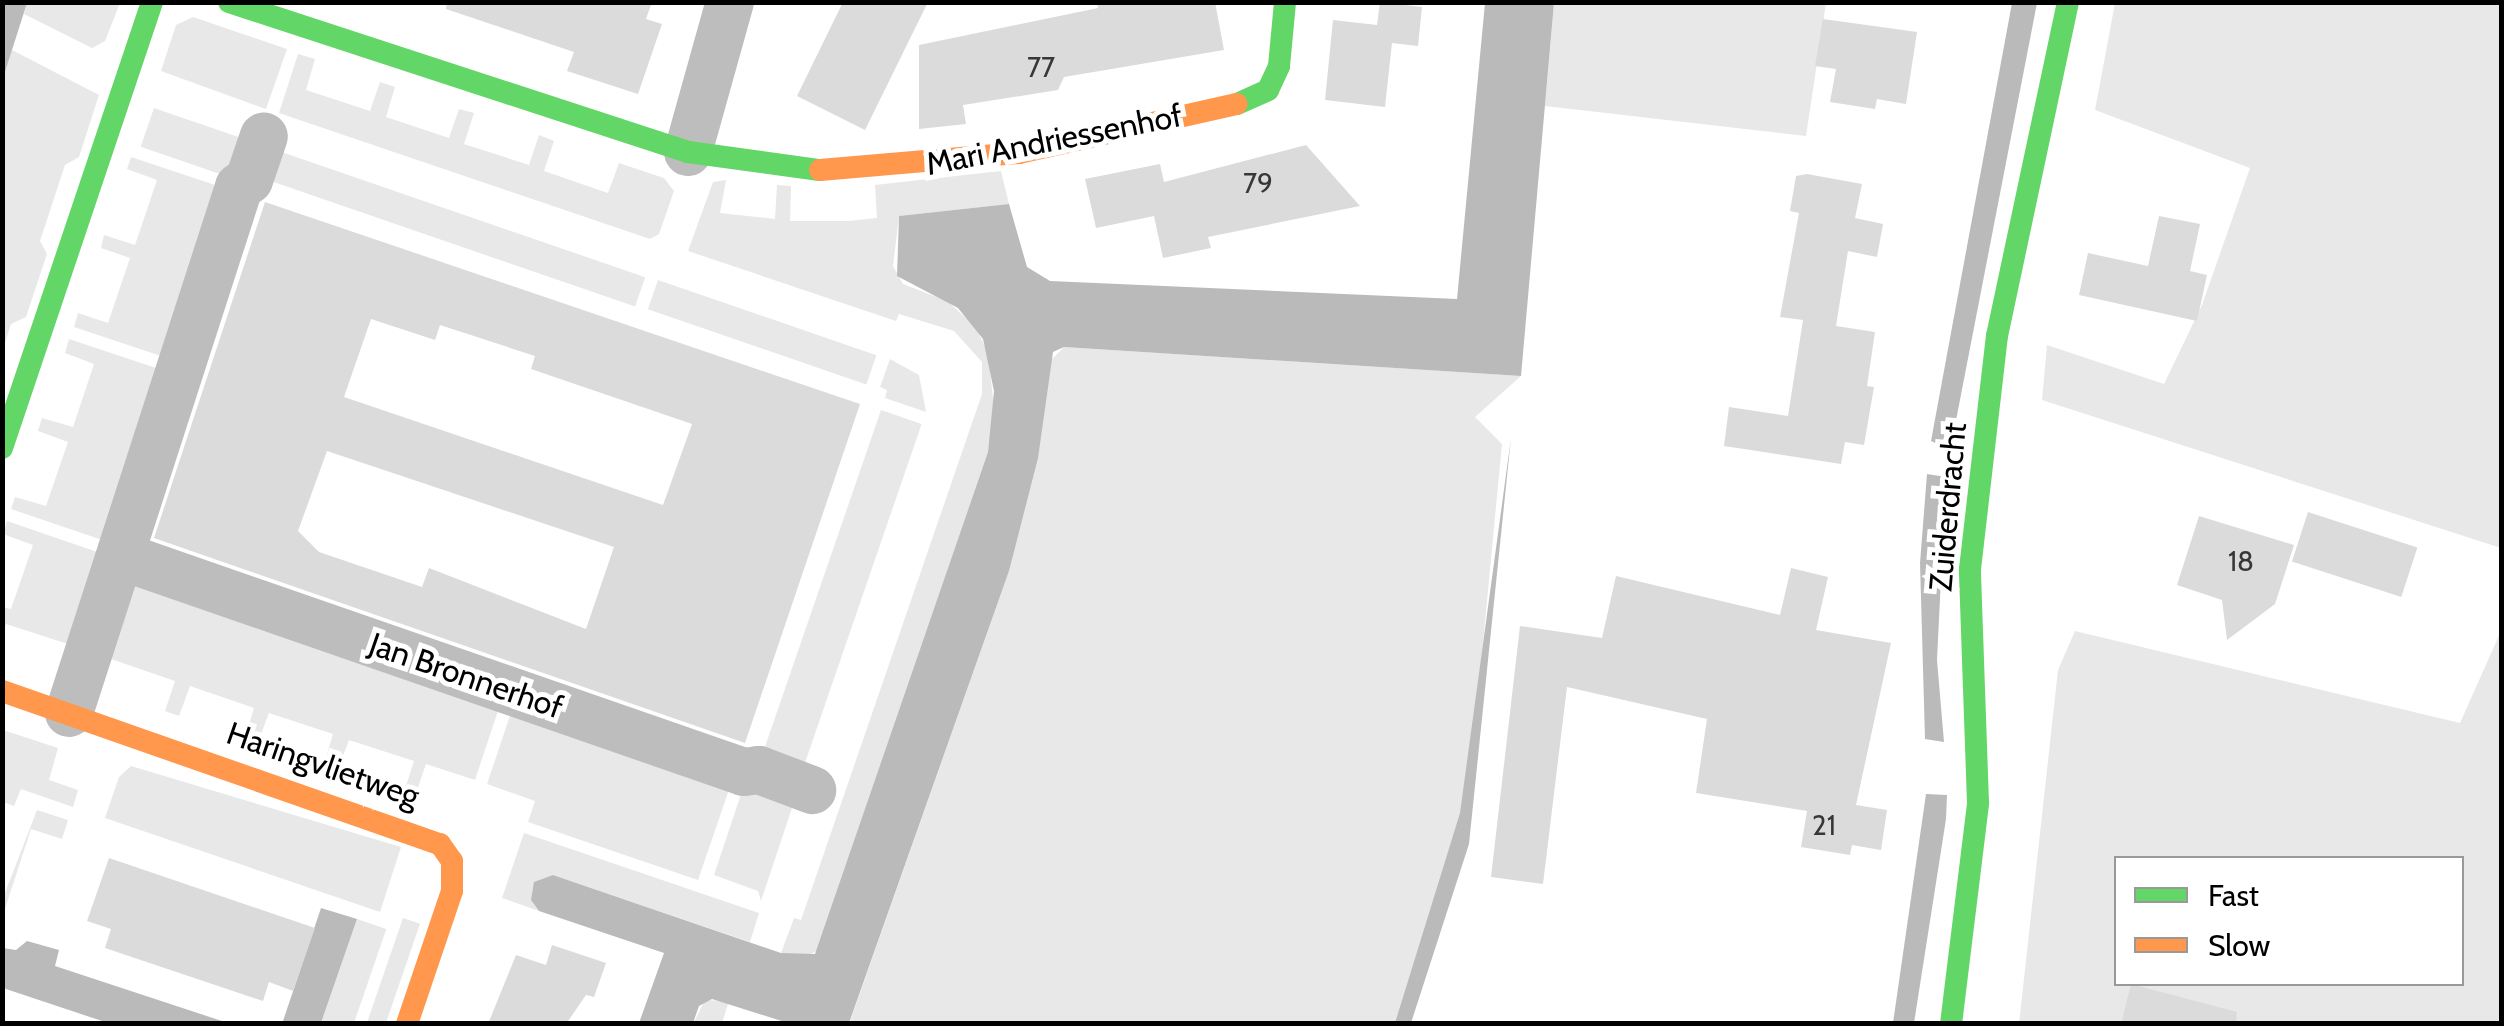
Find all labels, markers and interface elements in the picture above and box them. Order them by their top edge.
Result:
house number: 77 [1027,50,1055,84]
street label: Mari Andriessenhof [923,96,1185,184]
house number: 79 [1243,166,1273,200]
street label: Zuiderdracht [1921,421,1975,593]
house number: 18 [2228,544,2254,578]
street label: Jan Bronnerhof [364,625,568,727]
street label: Haringvlietweg [222,714,424,816]
house number: 21 [1812,808,1836,842]
legend [2114,856,2464,986]
text: Fast [2208,877,2259,914]
text: Slow [2208,927,2270,964]

